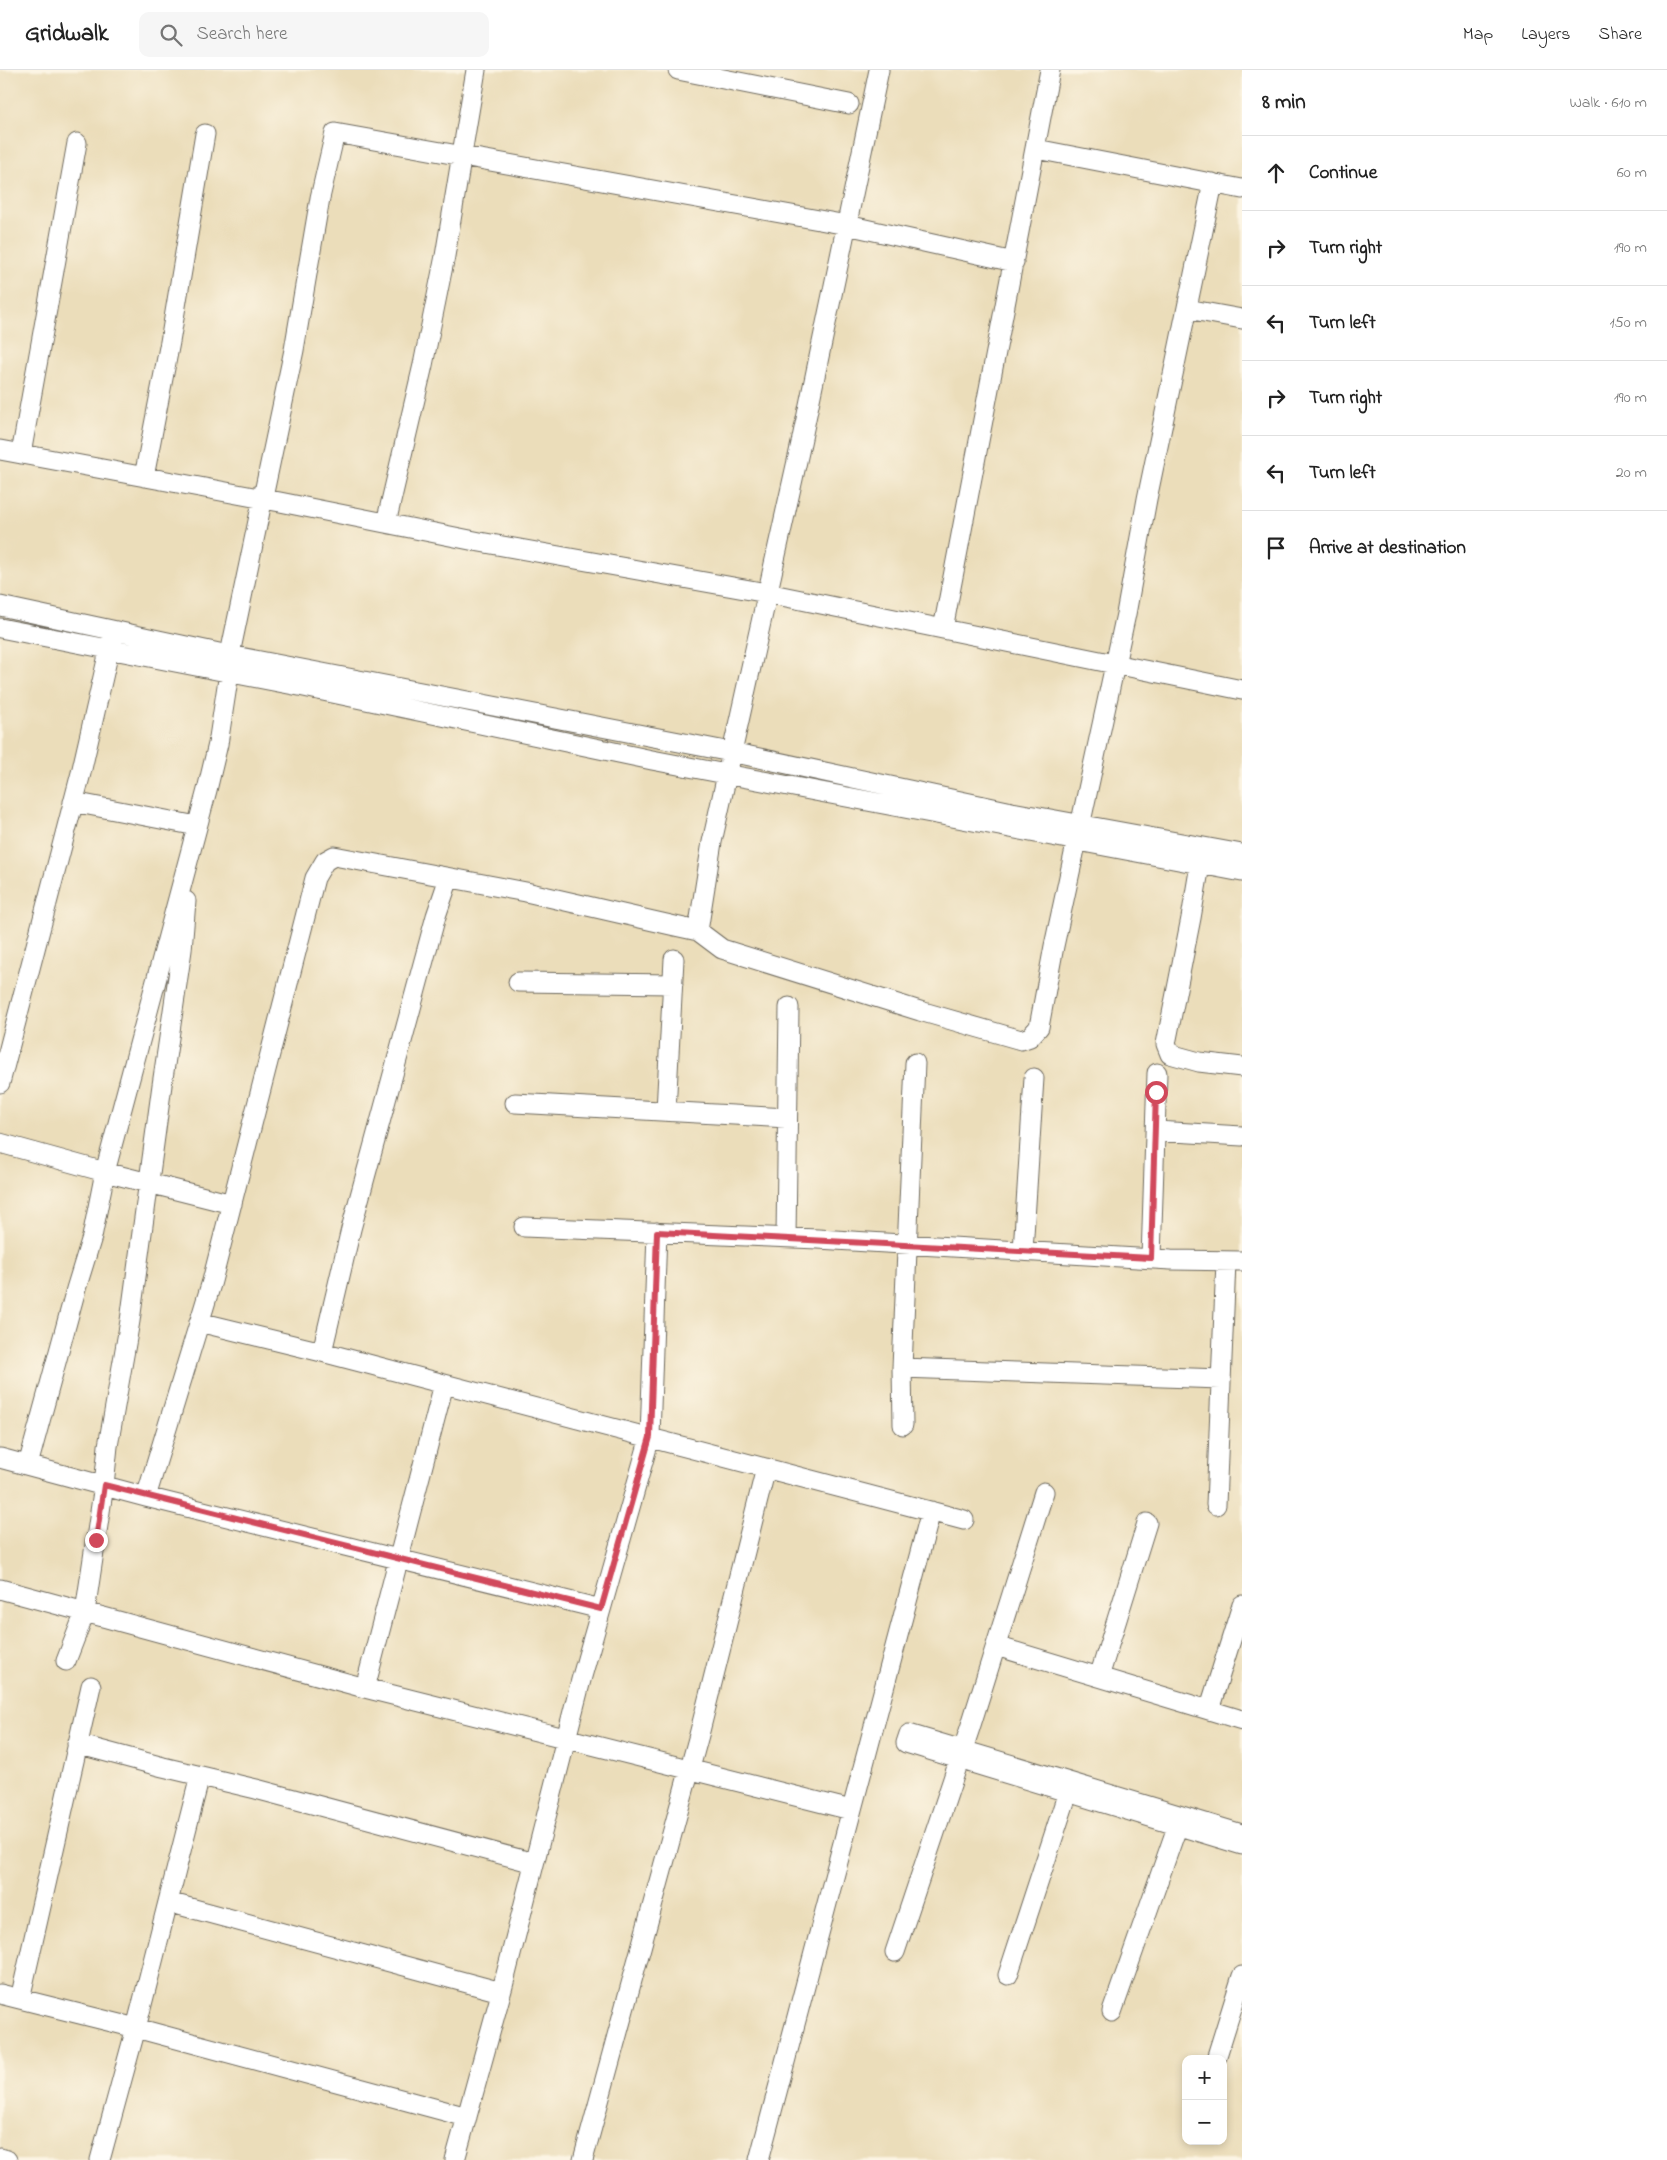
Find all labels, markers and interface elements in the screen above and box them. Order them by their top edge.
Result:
search box [139,12,489,57]
text: Gridwalk [25,17,109,52]
icon: search [157,21,185,49]
text: Search here [197,21,288,48]
text: Map [1463,22,1493,48]
text: Layers [1521,22,1571,48]
text: Share [1599,22,1642,48]
text: 8 min [1262,88,1306,118]
text: Walk · 610 m [1569,91,1647,115]
icon: ahead [1262,159,1290,187]
text: Continue [1309,160,1377,187]
text: 60 m [1617,161,1647,185]
icon: right [1262,234,1290,262]
text: Turn right [1309,235,1382,262]
text: 190 m [1614,236,1647,260]
icon: left [1262,309,1290,337]
text: Turn left [1309,310,1376,337]
text: 150 m [1609,311,1647,335]
icon: right [1262,384,1290,412]
text: Turn right [1309,385,1382,412]
text: 190 m [1614,386,1647,410]
icon: left [1262,459,1290,487]
text: Turn left [1309,460,1376,487]
text: 20 m [1616,461,1647,485]
icon: arrive [1262,534,1290,562]
text: Arrive at destination [1309,535,1466,562]
route start [1145,1081,1168,1104]
route end [85,1529,108,1552]
map controls [1182,2055,1227,2145]
button: + [1182,2055,1227,2100]
button: − [1182,2100,1227,2145]

